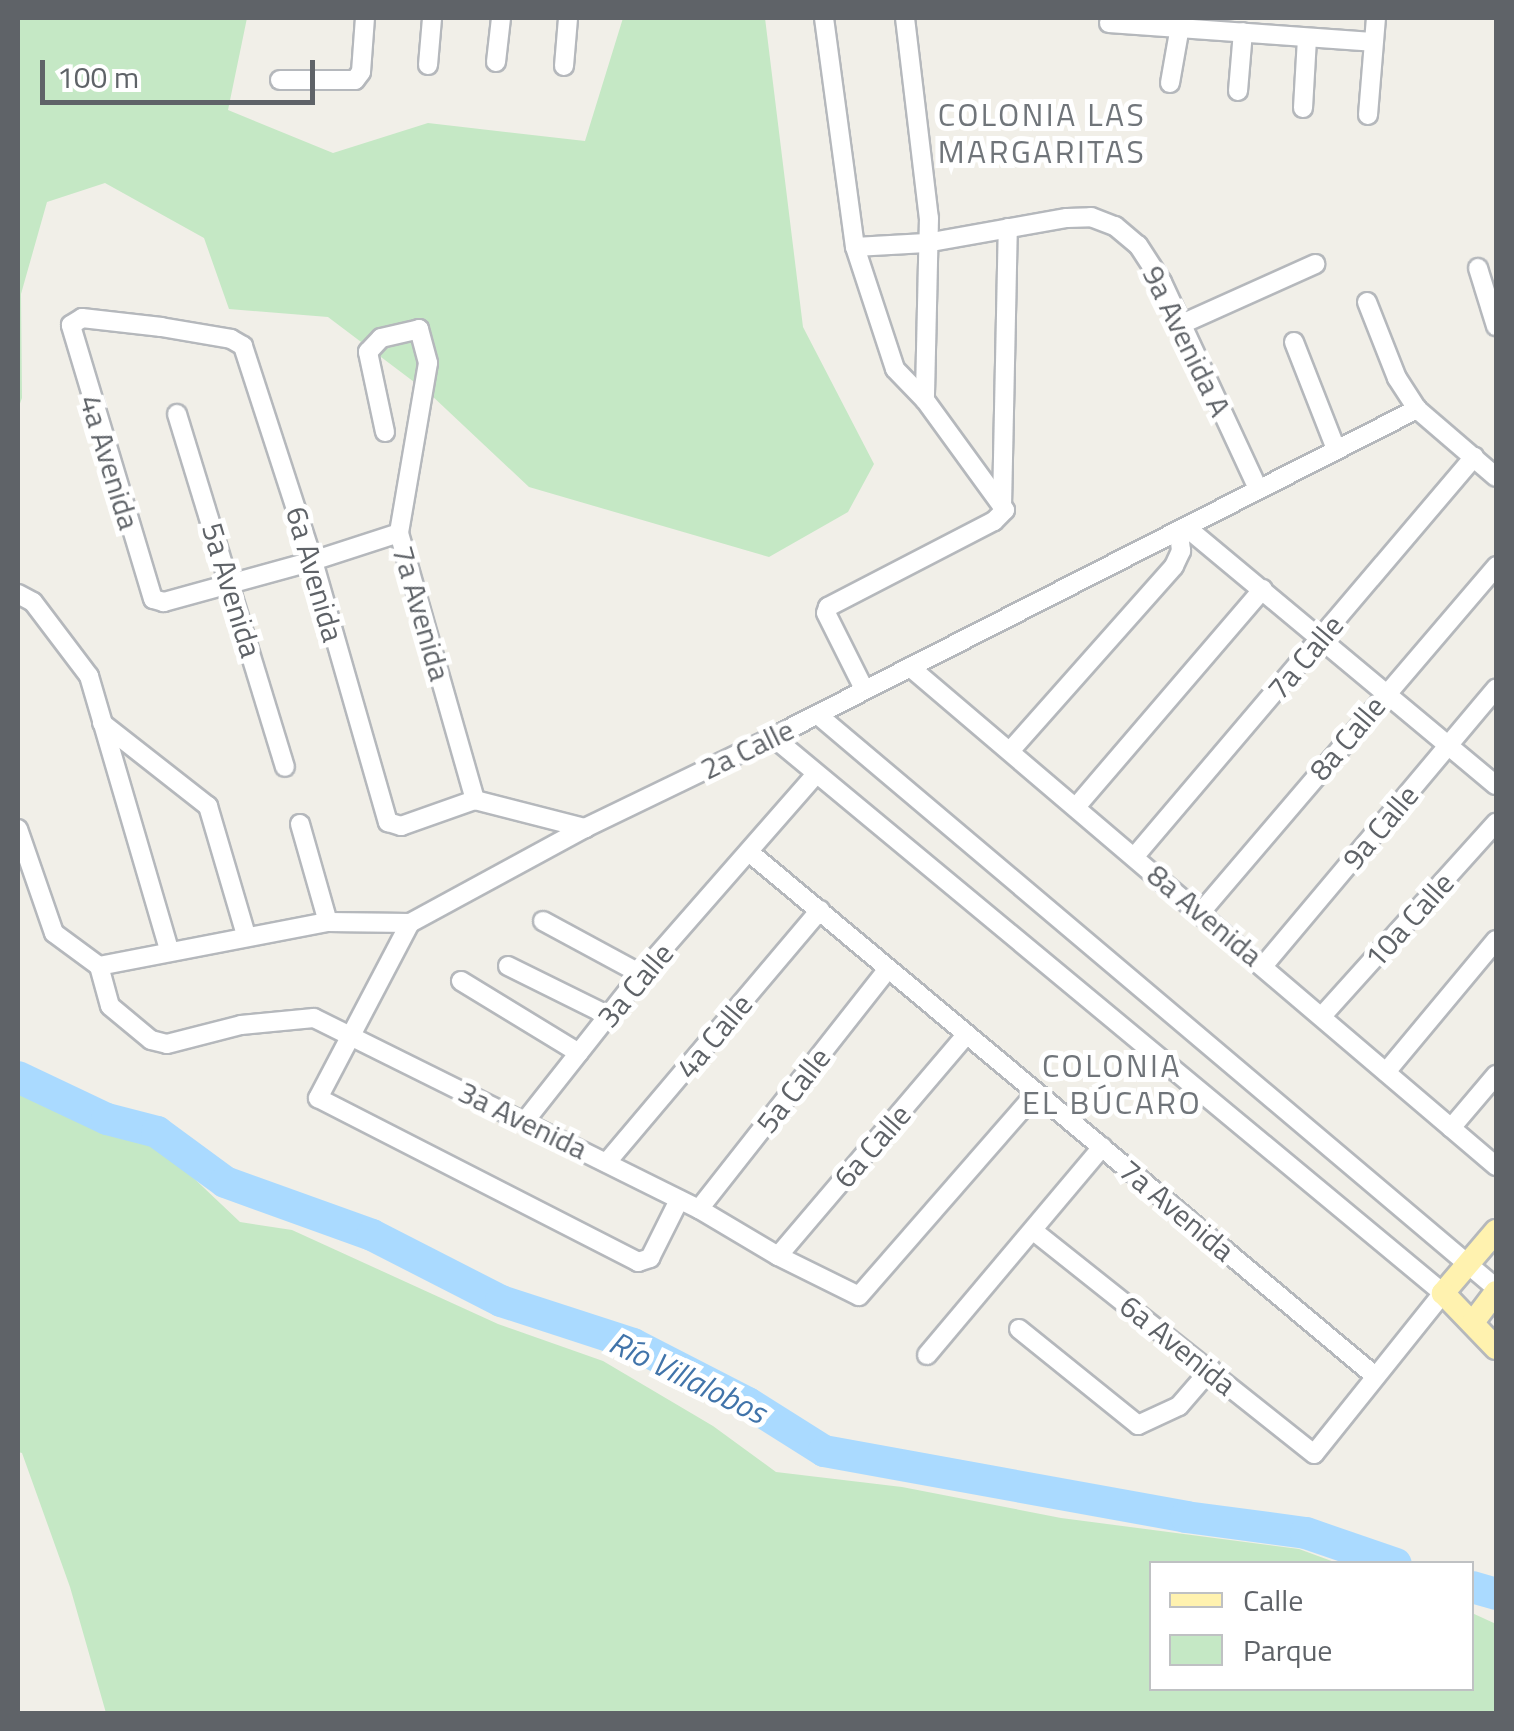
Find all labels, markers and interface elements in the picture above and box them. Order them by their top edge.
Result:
scale bar [45,40,320,102]
text: 100 m [57,54,139,100]
district label: COLONIA LAS MARGARITAS [938,96,1146,171]
street label: 9a Avenida A [1135,260,1239,422]
street label: 4a Avenida [73,390,147,534]
street label: 6a Avenida [279,502,351,646]
street label: 5a Avenida [195,518,269,662]
street label: 7a Avenida [386,541,458,685]
street label: 7a Calle [1259,608,1351,706]
street label: 8a Calle [1301,689,1393,787]
street label: 2a Calle [695,711,799,787]
street label: 9a Calle [1334,778,1426,876]
street label: 8a Avenida [1140,857,1270,973]
street label: 10a Calle [1357,865,1461,975]
street label: 3a Calle [589,936,681,1034]
street label: 4a Calle [668,987,760,1085]
street label: 5a Calle [748,1040,838,1140]
district label: COLONIA EL BÚCARO [1022,1047,1202,1122]
street label: 3a Avenida [453,1073,593,1167]
street label: 6a Calle [826,1097,918,1195]
street label: 7a Avenida [1112,1152,1242,1268]
street label: 6a Avenida [1113,1287,1243,1403]
water label: Río Villalobos [603,1323,773,1431]
legend [1149,1561,1474,1691]
text: Calle [1243,1577,1303,1623]
text: Parque [1243,1627,1333,1673]

